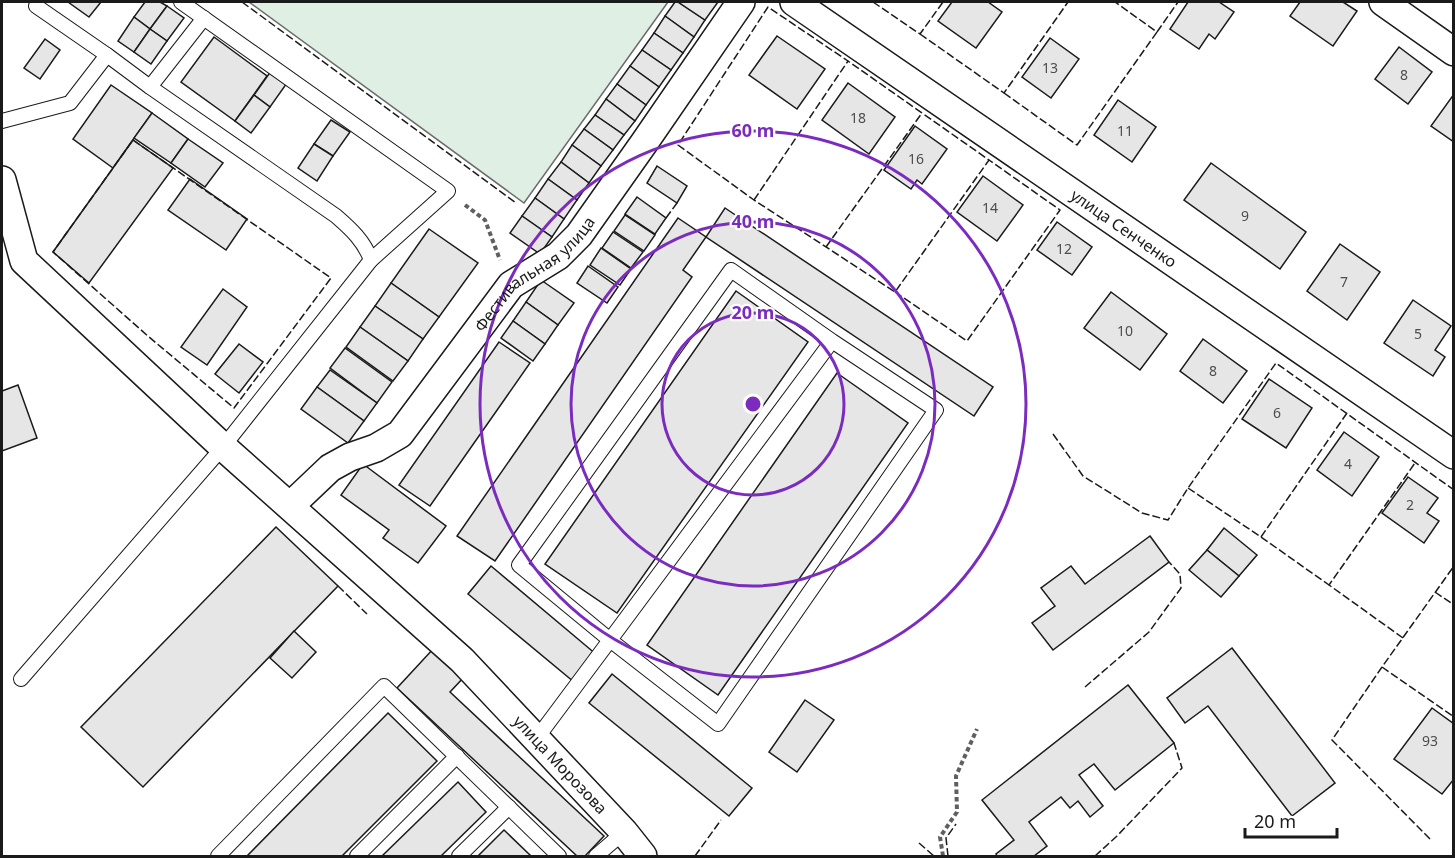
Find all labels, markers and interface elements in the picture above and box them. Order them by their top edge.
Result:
house number: 13 [1042,58,1058,77]
house number: 8 [1400,65,1408,84]
house number: 18 [850,108,866,127]
text: 60 m [732,118,774,142]
house number: 11 [1117,121,1133,140]
house number: 16 [908,149,924,168]
street label: улица Сенченко [1066,184,1181,273]
house number: 14 [982,198,998,217]
house number: 9 [1241,206,1249,225]
text: 40 m [732,209,774,233]
street label: Фестивальная улица [469,212,600,336]
house number: 12 [1056,239,1072,258]
house number: 7 [1340,272,1348,291]
text: 20 m [732,300,774,324]
house number: 10 [1117,321,1133,340]
house number: 5 [1414,324,1422,343]
house number: 8 [1209,361,1217,380]
centre of rings [743,394,763,414]
house number: 6 [1273,403,1281,422]
house number: 4 [1344,454,1352,473]
house number: 2 [1406,495,1414,514]
street label: улица Морозова [508,710,612,819]
house number: 93 [1422,731,1438,750]
scale bar [1245,801,1336,839]
text: 20 m [1254,809,1296,833]

